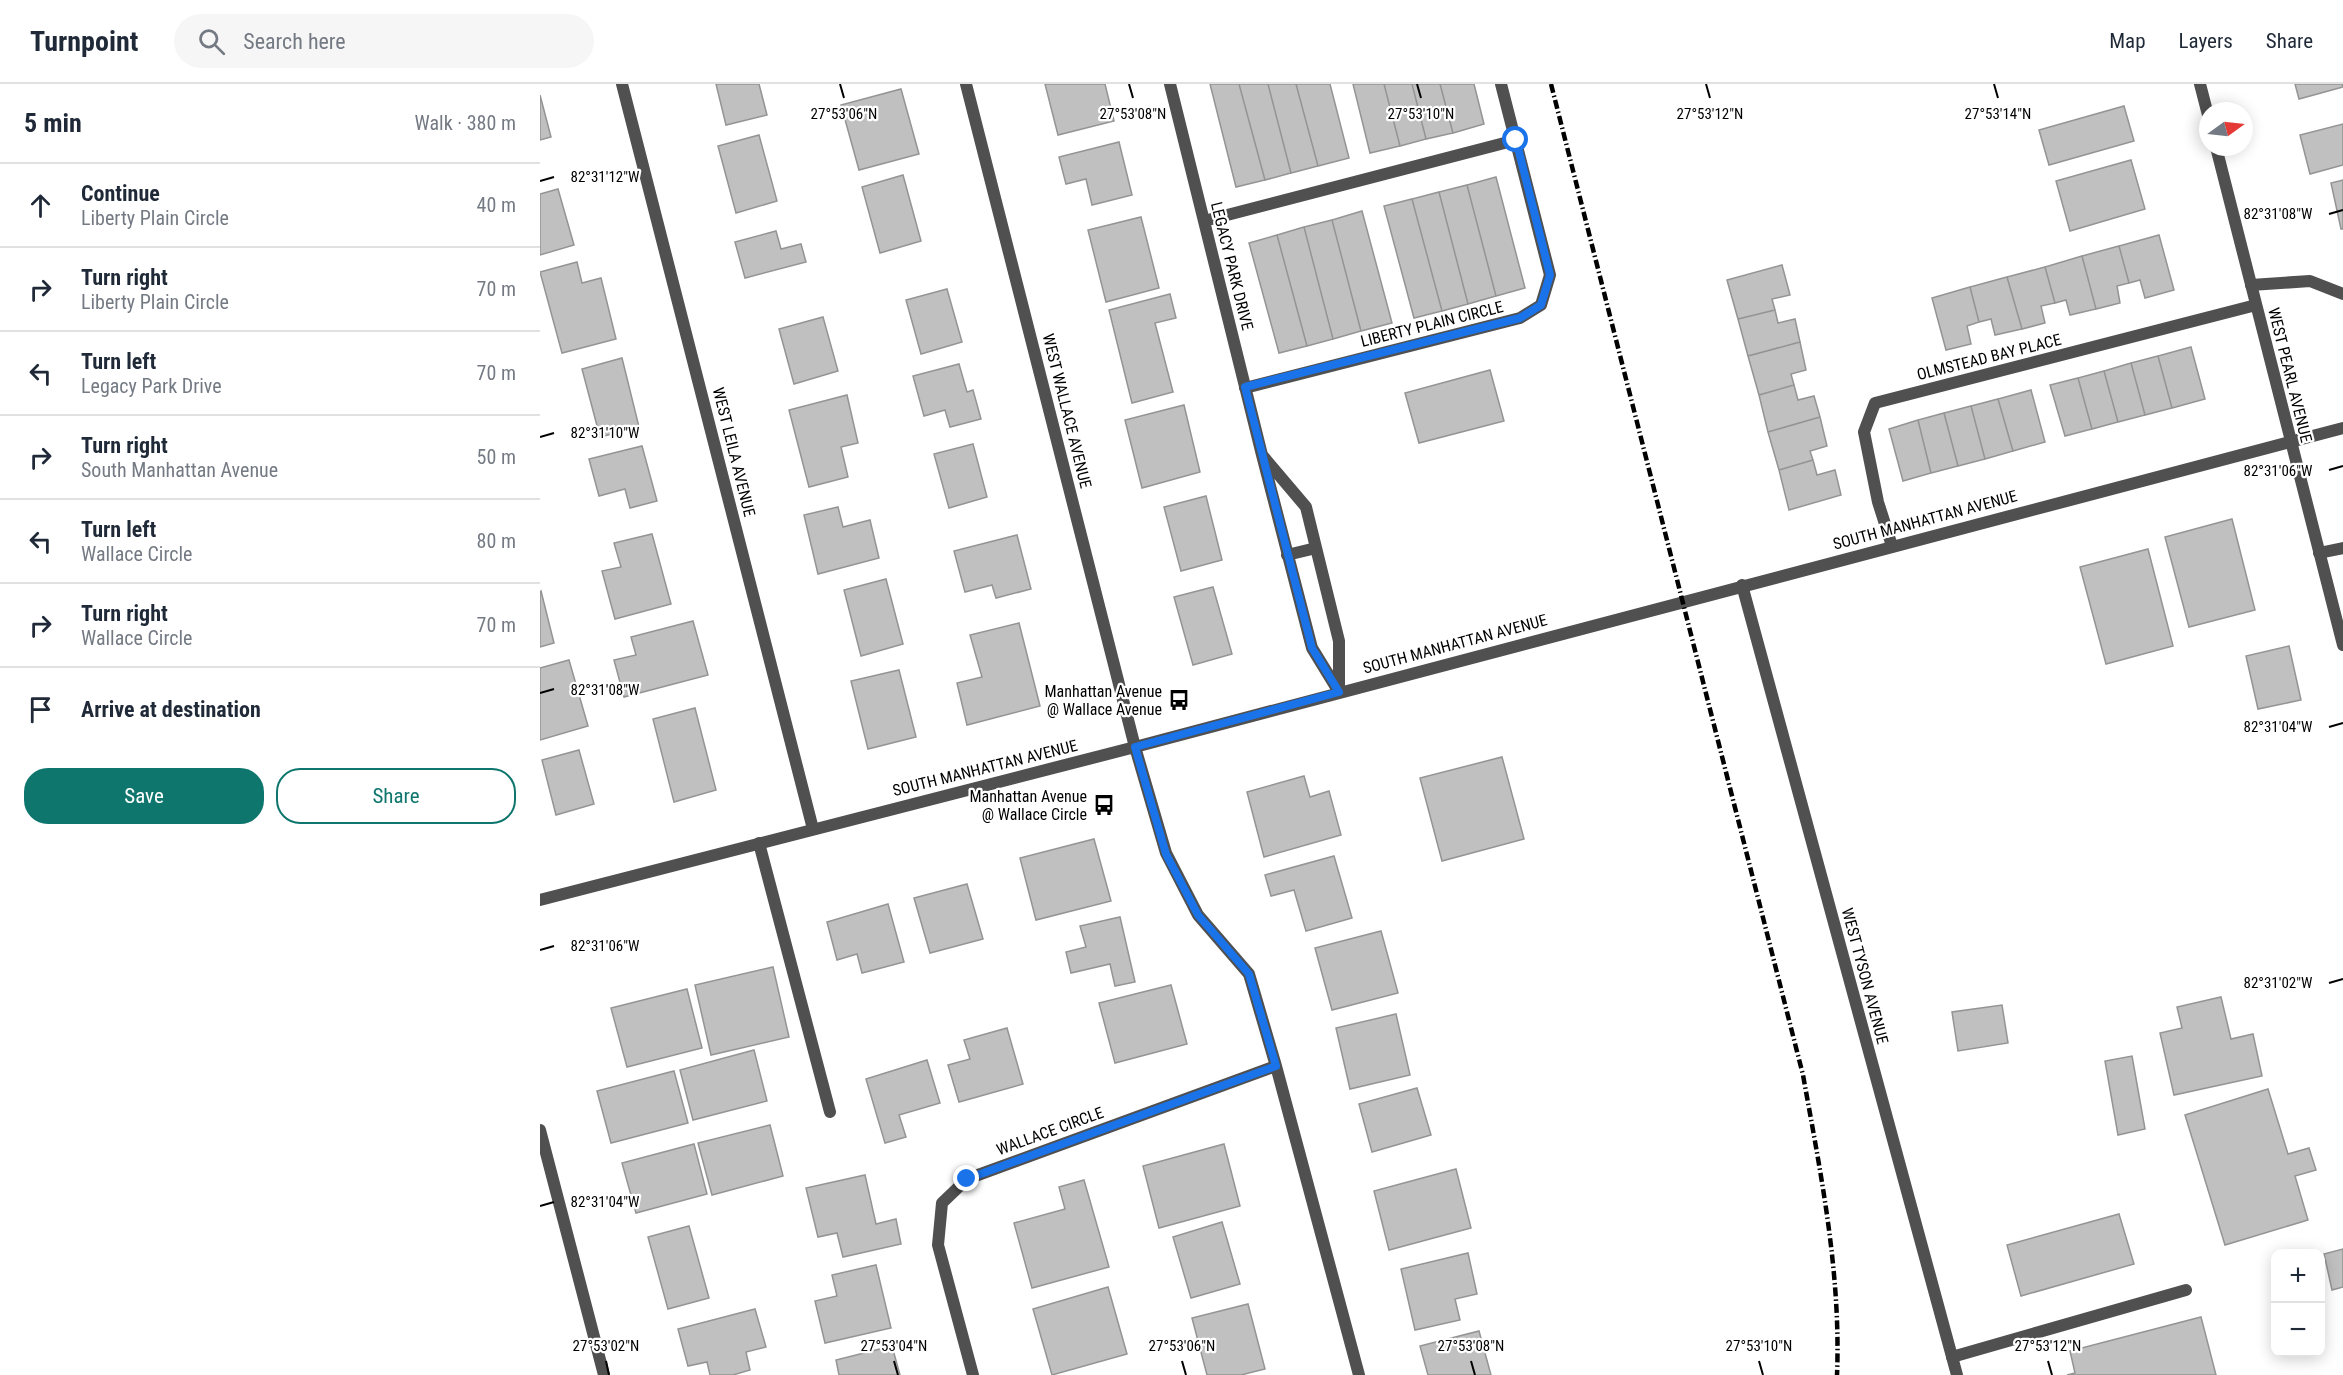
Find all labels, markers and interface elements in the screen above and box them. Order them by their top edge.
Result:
search box [174,14,594,68]
text: Turnpoint [30,25,138,58]
icon: search [195,25,228,58]
text: Search here [243,29,346,54]
text: Map [2109,29,2146,53]
text: Layers [2179,29,2233,53]
text: Share [2266,29,2313,53]
north arrow [2199,102,2253,156]
text: 27°53'06"N [811,105,877,123]
text: 27°53'08"N [1100,105,1166,123]
text: 27°53'10"N [1388,105,1454,123]
text: 27°53'12"N [1677,105,1743,123]
text: 27°53'14"N [1965,105,2031,123]
text: 5 min [24,108,82,138]
text: Walk · 380 m [415,111,516,135]
route start [1502,126,1528,152]
text: 82°31'12"W [571,168,640,186]
text: Continue [81,181,160,206]
icon: ahead [24,189,57,222]
text: 40 m [477,193,516,217]
street label: LEGACY PARK DRIVE [1207,200,1257,332]
text: 82°31'08"W [2244,205,2313,223]
text: Liberty Plain Circle [81,206,229,230]
text: Turn right [81,265,168,290]
icon: right [24,273,57,306]
text: 70 m [477,277,516,301]
text: Liberty Plain Circle [81,290,229,314]
street label: LIBERTY PLAIN CIRCLE [1359,297,1505,351]
street label: WEST PEARL AVENUE [2264,306,2316,444]
street label: OLMSTEAD BAY PLACE [1915,330,2063,384]
street label: WEST WALLACE AVENUE [1039,332,1095,490]
text: Turn left [81,349,156,374]
icon: left [24,357,57,390]
text: 70 m [477,361,516,385]
text: Legacy Park Drive [81,374,222,398]
street label: WEST LEILA AVENUE [709,385,759,519]
text: 82°31'10"W [571,424,640,442]
text: Turn right [81,433,168,458]
icon: right [24,441,57,474]
text: 50 m [477,445,516,469]
text: South Manhattan Avenue [81,458,278,482]
text: 82°31'06"W [2244,462,2313,480]
street label: SOUTH MANHATTAN AVENUE [1831,486,2019,554]
text: Turn left [81,517,156,542]
icon: left [24,525,57,558]
text: 80 m [477,529,516,553]
text: Wallace Circle [81,542,193,566]
text: Turn right [81,601,168,626]
icon: right [24,609,57,642]
street label: SOUTH MANHATTAN AVENUE [1361,610,1549,678]
text: 70 m [477,613,516,637]
text: Wallace Circle [81,626,193,650]
text: 82°31'08"W [571,681,640,699]
place label: Manhattan Avenue @ Wallace Avenue [1044,682,1162,719]
bus stop icon: Manhattan Avenue @ Wallace Avenue [1167,688,1191,712]
icon: arrive [24,693,57,726]
text: Arrive at destination [81,697,261,722]
text: 82°31'04"W [2244,718,2313,736]
street label: SOUTH MANHATTAN AVENUE [891,736,1079,800]
button: Save [24,768,264,824]
button: Share [276,768,516,824]
place label: Manhattan Avenue @ Wallace Circle [969,787,1087,824]
bus stop icon: Manhattan Avenue @ Wallace Circle [1092,793,1116,817]
street label: WEST TYSON AVENUE [1838,906,1892,1046]
text: 82°31'06"W [571,937,640,955]
text: 82°31'02"W [2244,974,2313,992]
street label: WALLACE CIRCLE [994,1103,1106,1159]
route end [953,1165,979,1191]
text: 82°31'04"W [571,1193,640,1211]
map controls [2271,1249,2325,1357]
button: + [2271,1249,2325,1303]
button: − [2271,1303,2325,1357]
text: 27°53'02"N [573,1337,639,1355]
text: 27°53'04"N [861,1337,927,1355]
text: 27°53'06"N [1149,1337,1215,1355]
text: 27°53'08"N [1438,1337,1504,1355]
text: 27°53'10"N [1726,1337,1792,1355]
text: 27°53'12"N [2015,1337,2081,1355]

